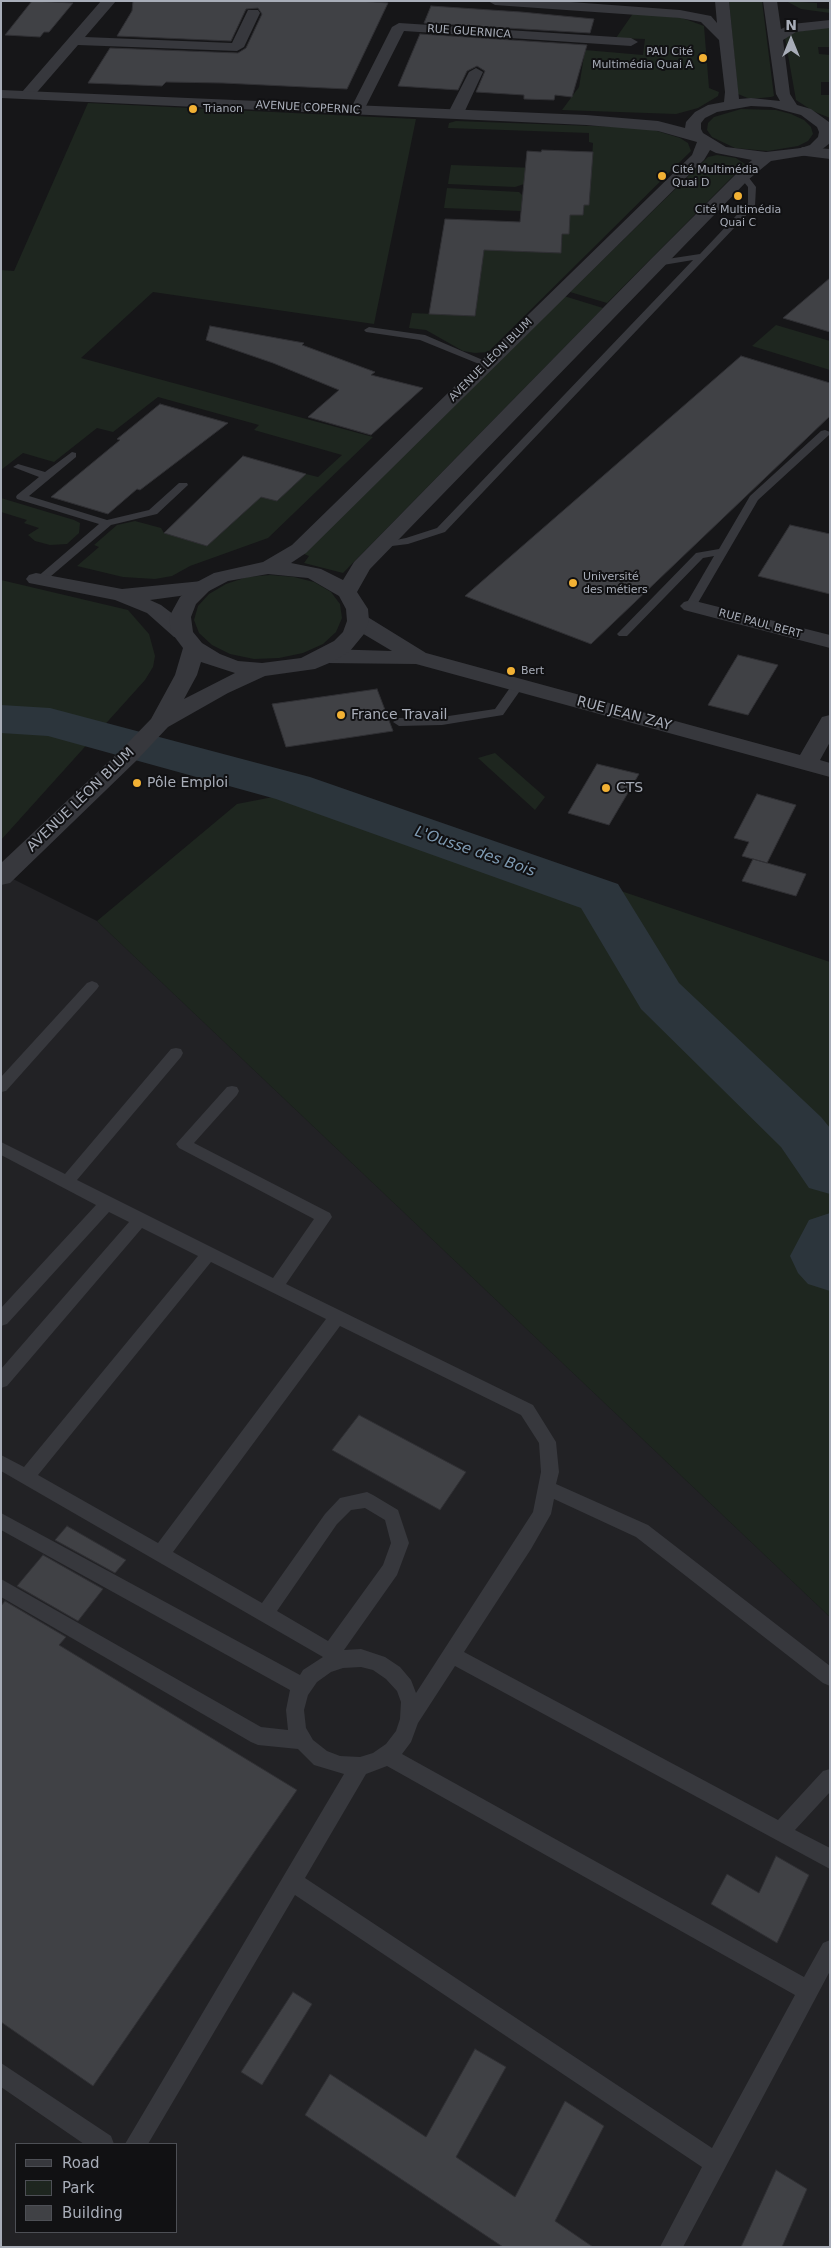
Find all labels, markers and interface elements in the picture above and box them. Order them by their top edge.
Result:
north arrow [766,15,816,65]
text: N [785,17,797,33]
street label: RUE GUERNICA [427,22,511,42]
place label: PAU Cité Multimédia Quai A [592,45,693,71]
marker: PAU Cité Multimédia Quai A [697,52,709,64]
street label: AVENUE COPERNIC [255,99,361,117]
place label: Trianon [203,102,243,116]
marker: Trianon [187,103,199,115]
place label: Cité Multimédia Quai D [672,163,758,189]
marker: Cité Multimédia Quai D [656,170,668,182]
marker: Cité Multimédia Quai C [732,190,744,202]
place label: Cité Multimédia Quai C [695,203,781,229]
street label: AVENUE LÉON BLUM [447,316,535,404]
place label: Université des métiers [583,570,648,596]
marker: Université des métiers [567,577,579,589]
street label: RUE PAUL BERT [717,607,803,641]
place label: Bert [521,664,544,678]
marker: Bert [505,665,517,677]
street label: RUE JEAN ZAY [575,693,673,735]
place label: France Travail [351,707,447,723]
marker: France Travail [335,709,347,721]
street label: AVENUE LÉON BLUM [24,744,138,856]
place label: Pôle Emploi [147,775,228,791]
marker: Pôle Emploi [131,777,143,789]
place label: CTS [616,780,643,796]
marker: CTS [600,782,612,794]
water label: L'Ousse des Bois [412,823,538,881]
legend [15,2143,178,2233]
text: Road [62,2154,100,2172]
text: Park [62,2179,94,2197]
text: Building [62,2204,123,2222]

